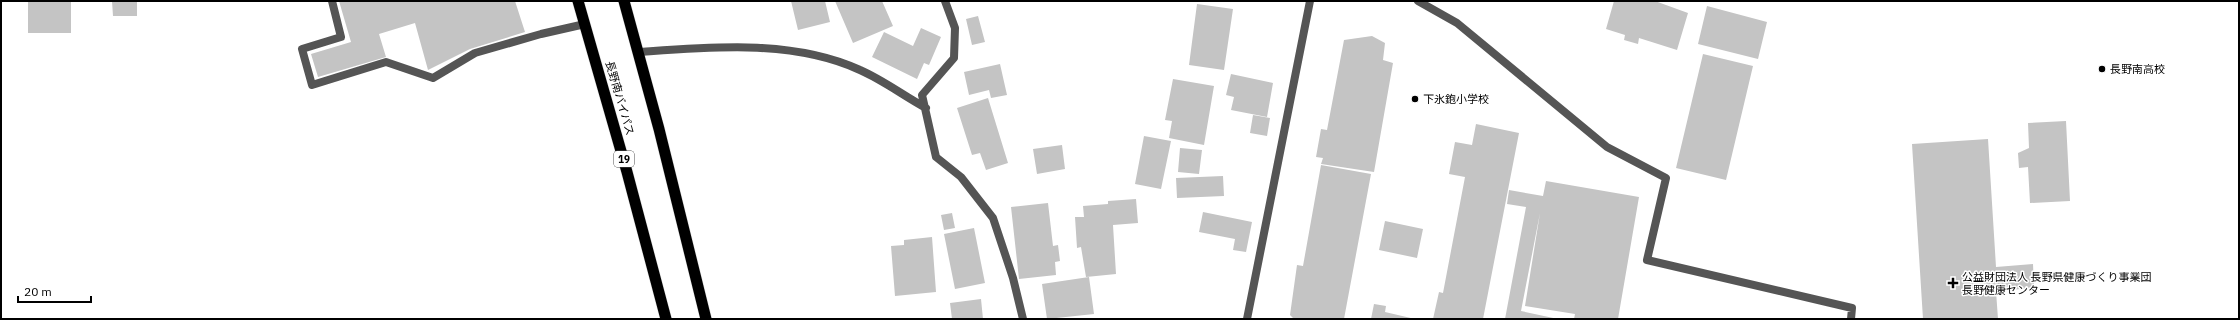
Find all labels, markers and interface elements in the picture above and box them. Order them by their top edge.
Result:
street label: 長野南バイパス [603,59,637,137]
place label: 長野南高校 [2110,62,2165,76]
marker: 長野南高校 [2097,64,2107,74]
place label: 下氷鉋小学校 [1423,92,1489,106]
marker: 下氷鉋小学校 [1410,94,1420,104]
road number: 19 [614,151,634,167]
place label: 公益財団法人 長野県健康づくり事業団 長野健康センター [1962,270,2152,297]
marker: 公益財団法人 長野県健康づくり事業団 長野健康センター [1947,277,1959,289]
scale bar [18,278,91,304]
text: 20 m [24,284,52,299]

